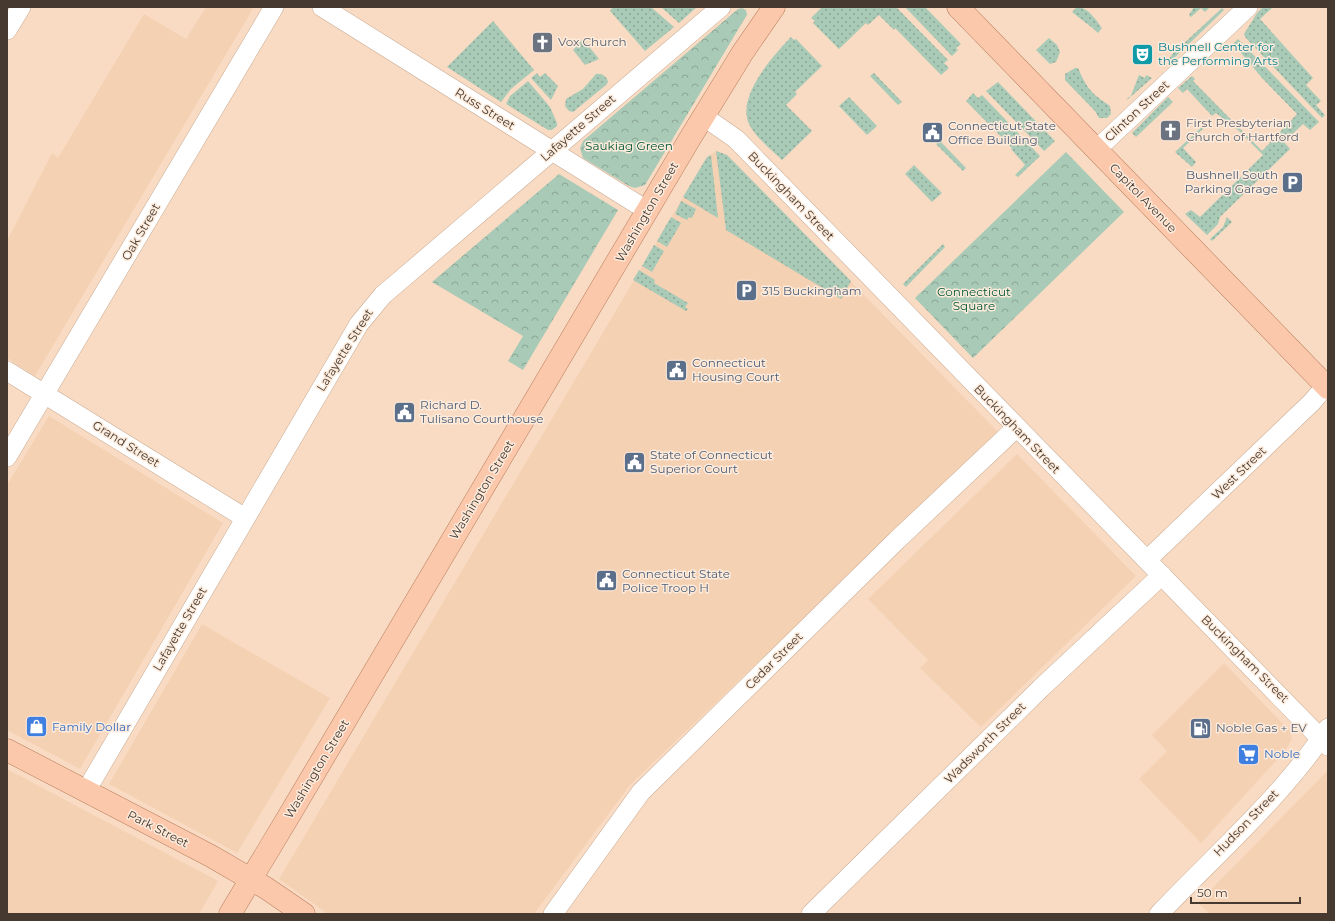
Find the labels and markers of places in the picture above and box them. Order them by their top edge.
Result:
church icon: Vox Church [529,29,555,55]
place label: Vox Church [558,34,627,49]
place label: Bushnell Center for the Performing Arts [1158,39,1278,68]
theatre icon: Bushnell Center for the Performing Arts [1129,41,1155,67]
place label: First Presbyterian Church of Hartford [1186,115,1299,144]
church icon: First Presbyterian Church of Hartford [1158,117,1184,143]
place label: Connecticut State Office Building [948,118,1056,147]
public building icon: Connecticut State Office Building [920,120,946,146]
place label: Bushnell South Parking Garage [1185,167,1278,196]
parking icon: Bushnell South Parking Garage [1280,169,1306,195]
parking icon: 315 Buckingham [734,278,760,304]
place label: 315 Buckingham [762,283,861,298]
place label: Connecticut Housing Court [692,355,780,384]
public building icon: Connecticut Housing Court [664,357,690,383]
place label: Richard D. Tulisano Courthouse [420,397,543,426]
public building icon: Richard D. Tulisano Courthouse [391,399,417,425]
place label: State of Connecticut Superior Court [650,447,773,476]
public building icon: State of Connecticut Superior Court [622,449,648,475]
place label: Connecticut State Police Troop H [622,566,730,595]
public building icon: Connecticut State Police Troop H [593,568,619,594]
shop icon: Family Dollar [24,714,50,740]
fuel station icon: Noble Gas + EV [1188,715,1214,741]
place label: Family Dollar [52,719,131,734]
place label: Noble Gas + EV [1216,720,1307,735]
supermarket icon: Noble [1236,741,1262,767]
place label: Noble [1264,746,1300,761]

